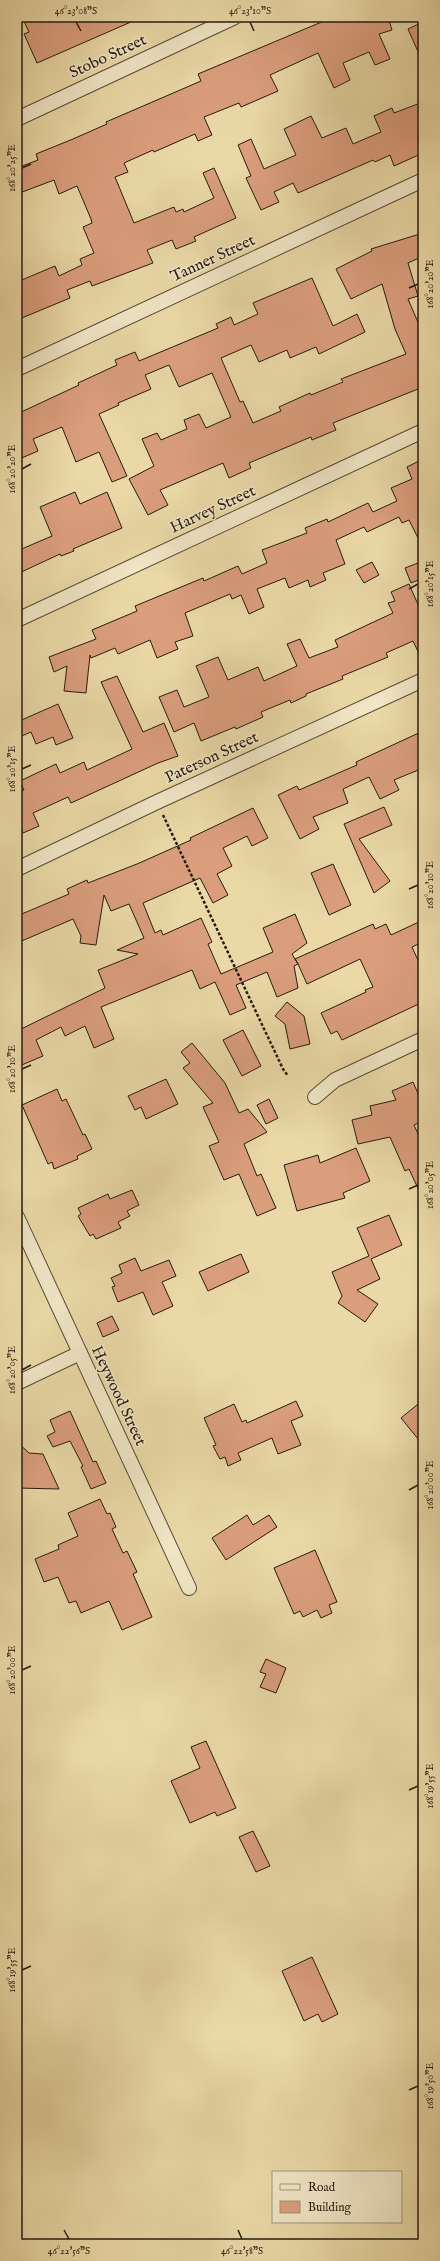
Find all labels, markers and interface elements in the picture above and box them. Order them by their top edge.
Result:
text: 46°23'08"S [55,5,97,18]
text: 46°23'10"S [229,5,271,18]
street label: Stobo Street [66,30,150,84]
text: 168°20'25"E [6,144,19,192]
street label: Tanner Street [168,231,259,287]
text: 168°20'20"E [424,259,437,308]
text: 168°20'20"E [6,444,19,493]
street label: Harvey Street [167,481,259,539]
text: 168°20'15"E [424,561,437,607]
street label: Paterson Street [162,727,262,788]
text: 168°20'15"E [6,746,19,792]
text: 168°20'10"E [424,861,437,909]
text: 168°20'10"E [6,1045,19,1093]
text: 168°20'05"E [424,1161,437,1209]
street label: Heywood Street [86,1343,150,1450]
text: 168°20'05"E [6,1346,19,1394]
text: 168°20'00"E [424,1460,437,1510]
text: 168°20'00"E [6,1645,19,1695]
text: 168°19'55"E [424,1763,437,1809]
text: 168°19'55"E [6,1947,19,1993]
text: 168°19'50"E [424,2063,437,2109]
legend [272,2171,402,2223]
text: Road [308,2180,336,2195]
text: Building [308,2200,352,2215]
text: 46°22'56"S [48,2245,90,2258]
text: 46°22'58"S [221,2245,263,2258]

